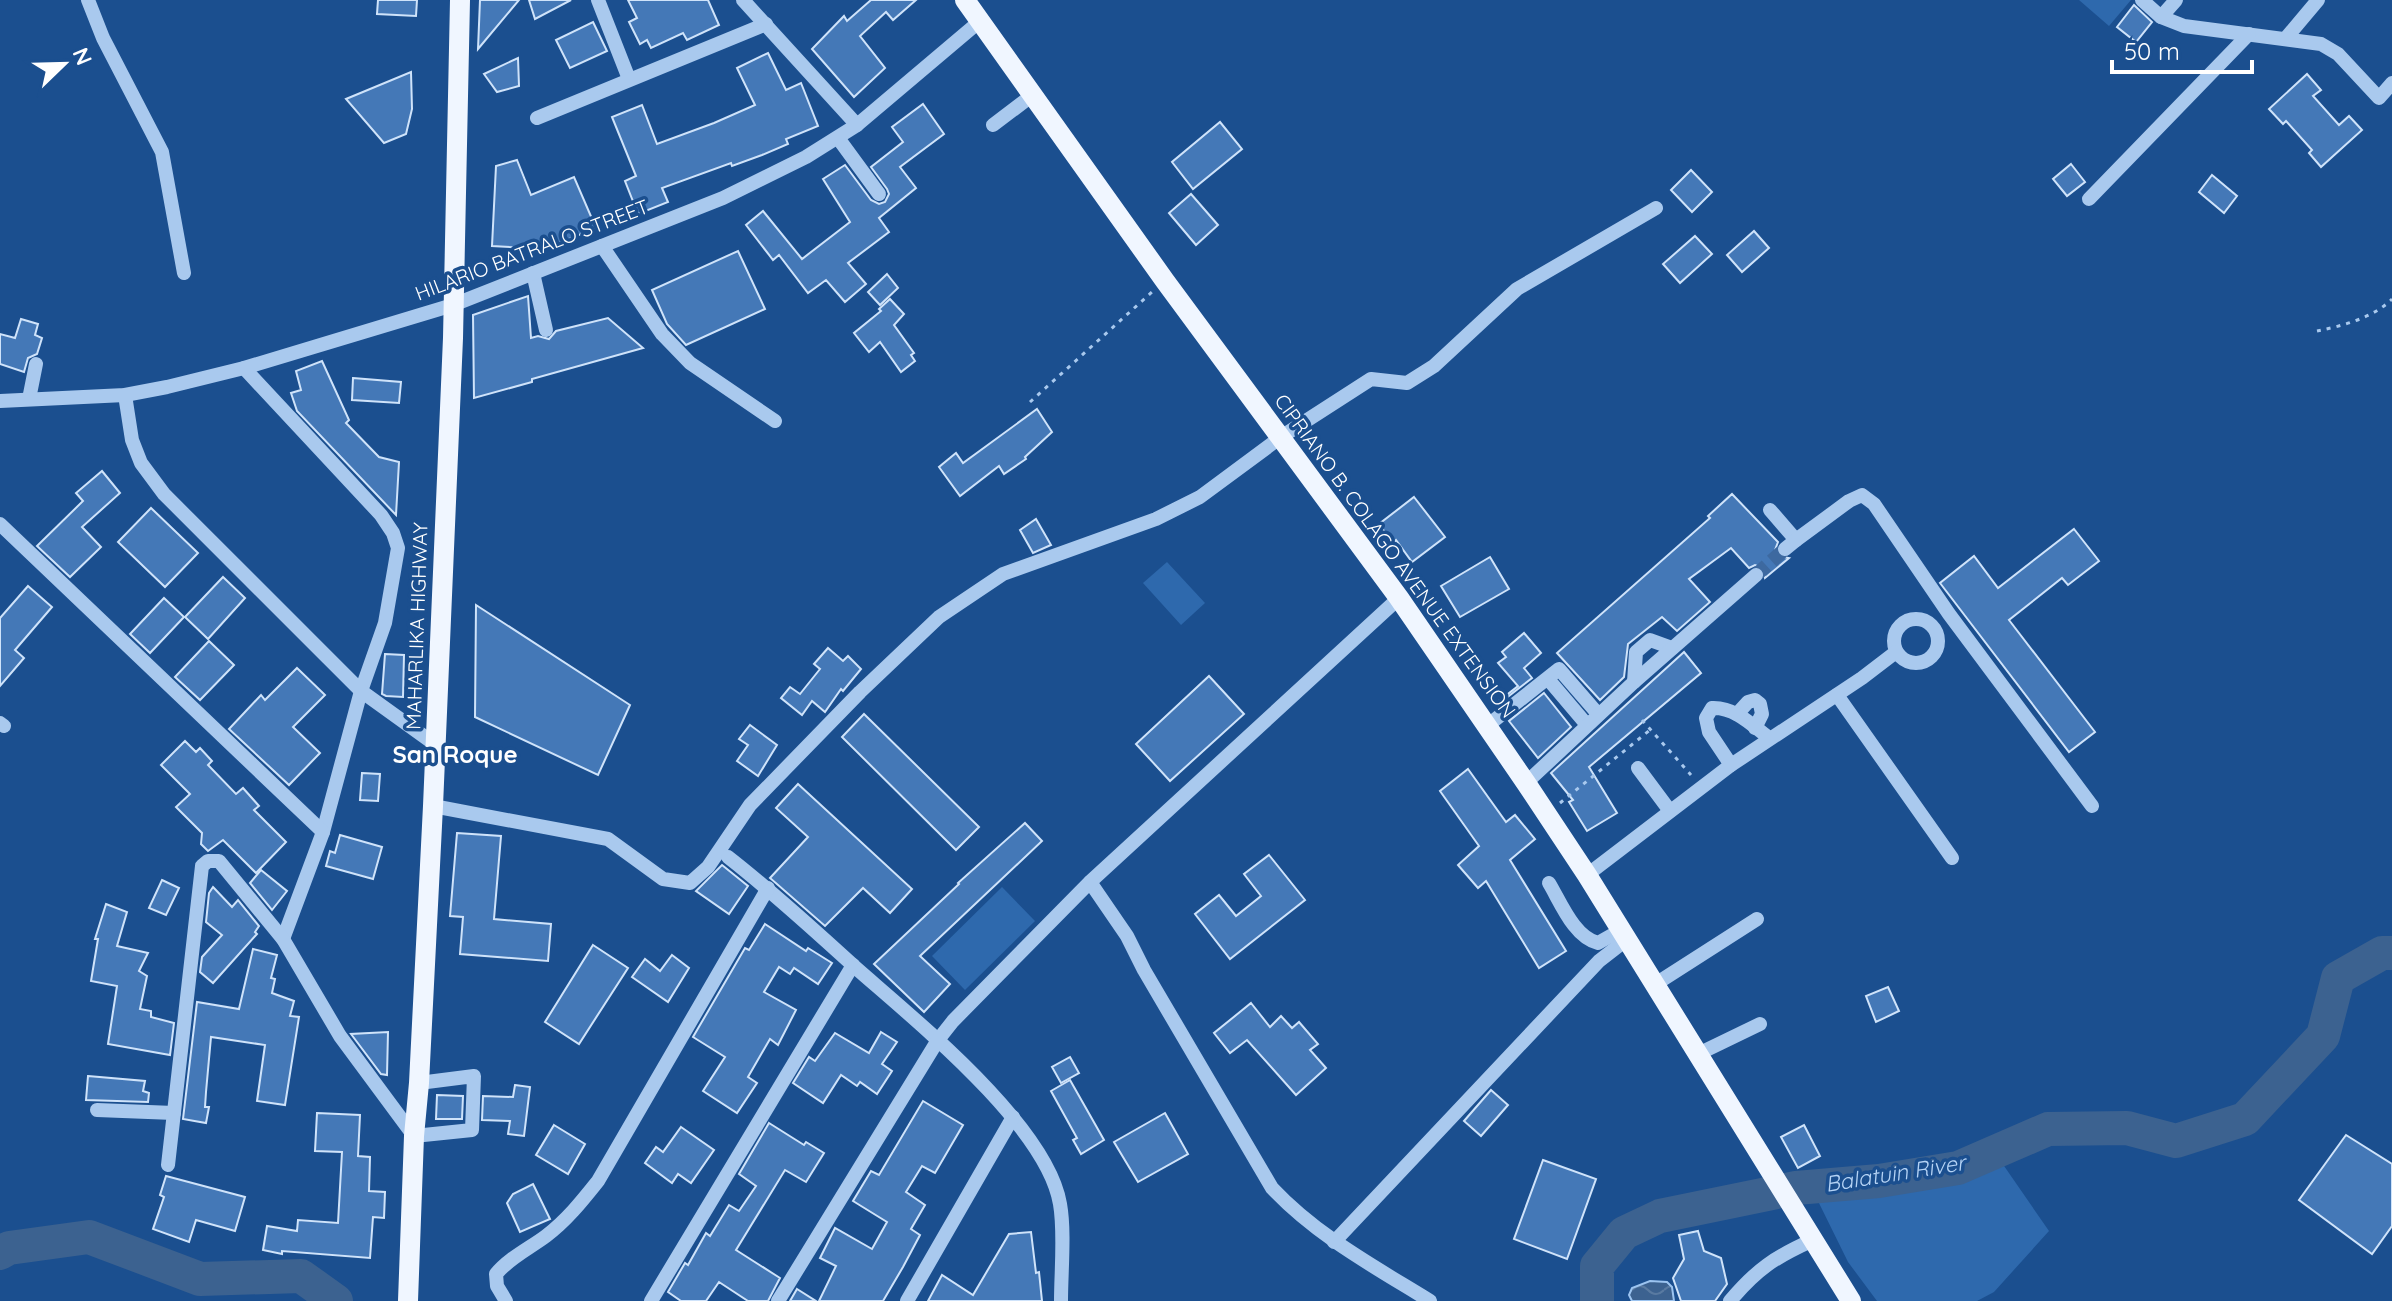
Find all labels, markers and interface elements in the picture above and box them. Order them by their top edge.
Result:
north arrow [24,24,104,104]
scale bar [2112,24,2252,74]
text: 50 m [2124,36,2180,66]
text: N [66,43,98,69]
street label: HILARIO BATRALO STREET [411,193,652,306]
street label: CIPRIANO B. COLAGO AVENUE EXTENSION [1269,389,1521,723]
street label: MAHARLIKA HIGHWAY [400,522,433,730]
district label: San Roque [392,739,518,769]
water label: Balatuin River [1823,1148,1969,1198]

